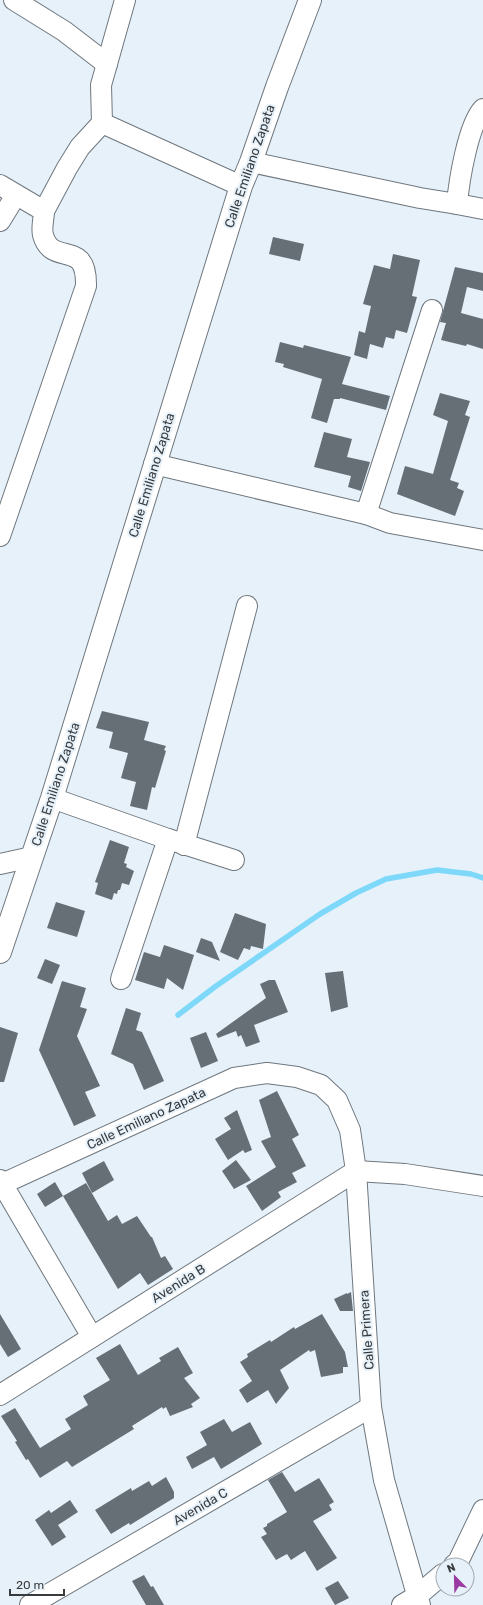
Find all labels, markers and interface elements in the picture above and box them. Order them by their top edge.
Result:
street label: Calle Emiliano Zapata [221,103,278,230]
street label: Calle Emiliano Zapata [125,411,178,539]
street label: Calle Emiliano Zapata [28,720,83,848]
street label: Calle Emiliano Zapata [84,1084,208,1153]
street label: Avenida B [149,1261,208,1306]
street label: Calle Primera [356,1290,377,1370]
street label: Avenida C [170,1485,230,1528]
north arrow [435,1557,475,1597]
text: N [445,1561,458,1576]
scale bar [10,1571,64,1597]
text: 20 m [16,1578,44,1592]

